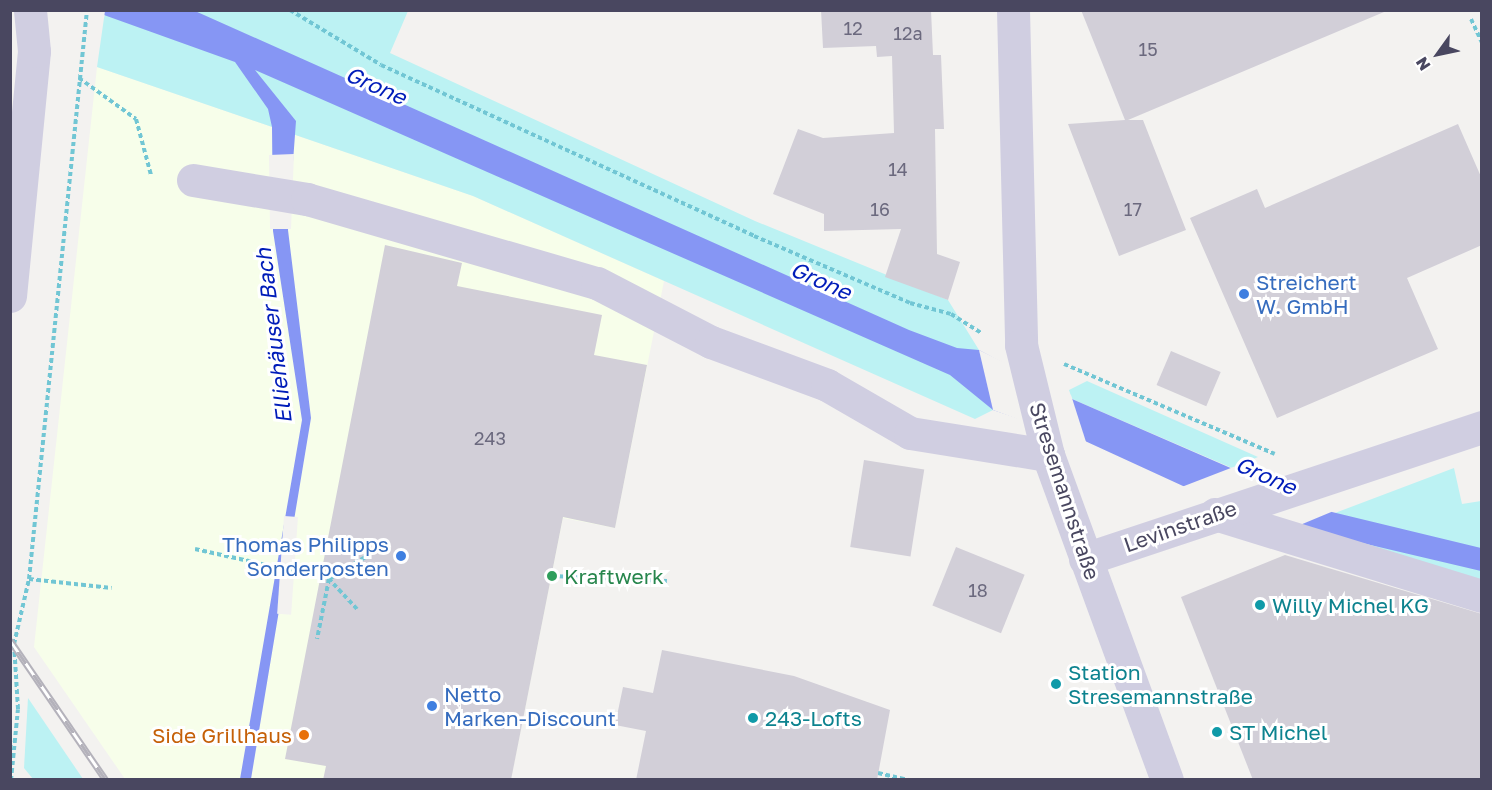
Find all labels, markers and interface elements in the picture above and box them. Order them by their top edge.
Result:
house number: 12 [843,17,863,39]
house number: 12a [893,22,923,44]
north arrow [1408,24,1468,84]
house number: 15 [1138,38,1158,60]
text: N [1411,53,1435,74]
water label: Grone [342,60,410,110]
house number: 14 [888,158,908,180]
house number: 16 [870,198,890,220]
house number: 17 [1124,198,1142,220]
water label: Elliehäuser Bach [249,247,297,425]
water label: Grone [787,255,855,305]
place label: Streichert W. GmbH [1256,269,1357,319]
marker: Streichert W. GmbH [1237,287,1251,301]
street label: Stresemannstraße [1024,399,1106,583]
house number: 243 [474,427,506,449]
water label: Grone [1232,450,1300,500]
street label: Levinstraße [1120,495,1240,557]
place label: Thomas Philipps Sonderposten [222,531,389,581]
marker: Thomas Philipps Sonderposten [394,549,408,563]
place label: Kraftwerk [564,563,664,589]
marker: Kraftwerk [545,569,559,583]
house number: 18 [968,579,988,601]
place label: Willy Michel KG [1272,592,1429,618]
marker: Willy Michel KG [1253,598,1267,612]
place label: Station Stresemannstraße [1068,659,1253,709]
marker: Station Stresemannstraße [1049,677,1063,691]
place label: Netto Marken-Discount [444,681,616,731]
marker: Netto Marken-Discount [425,699,439,713]
place label: 243-Lofts [765,705,862,731]
marker: 243-Lofts [746,711,760,725]
place label: ST Michel [1229,719,1327,745]
place label: Side Grillhaus [152,722,292,748]
marker: ST Michel [1210,725,1224,739]
marker: Side Grillhaus [297,728,311,742]

